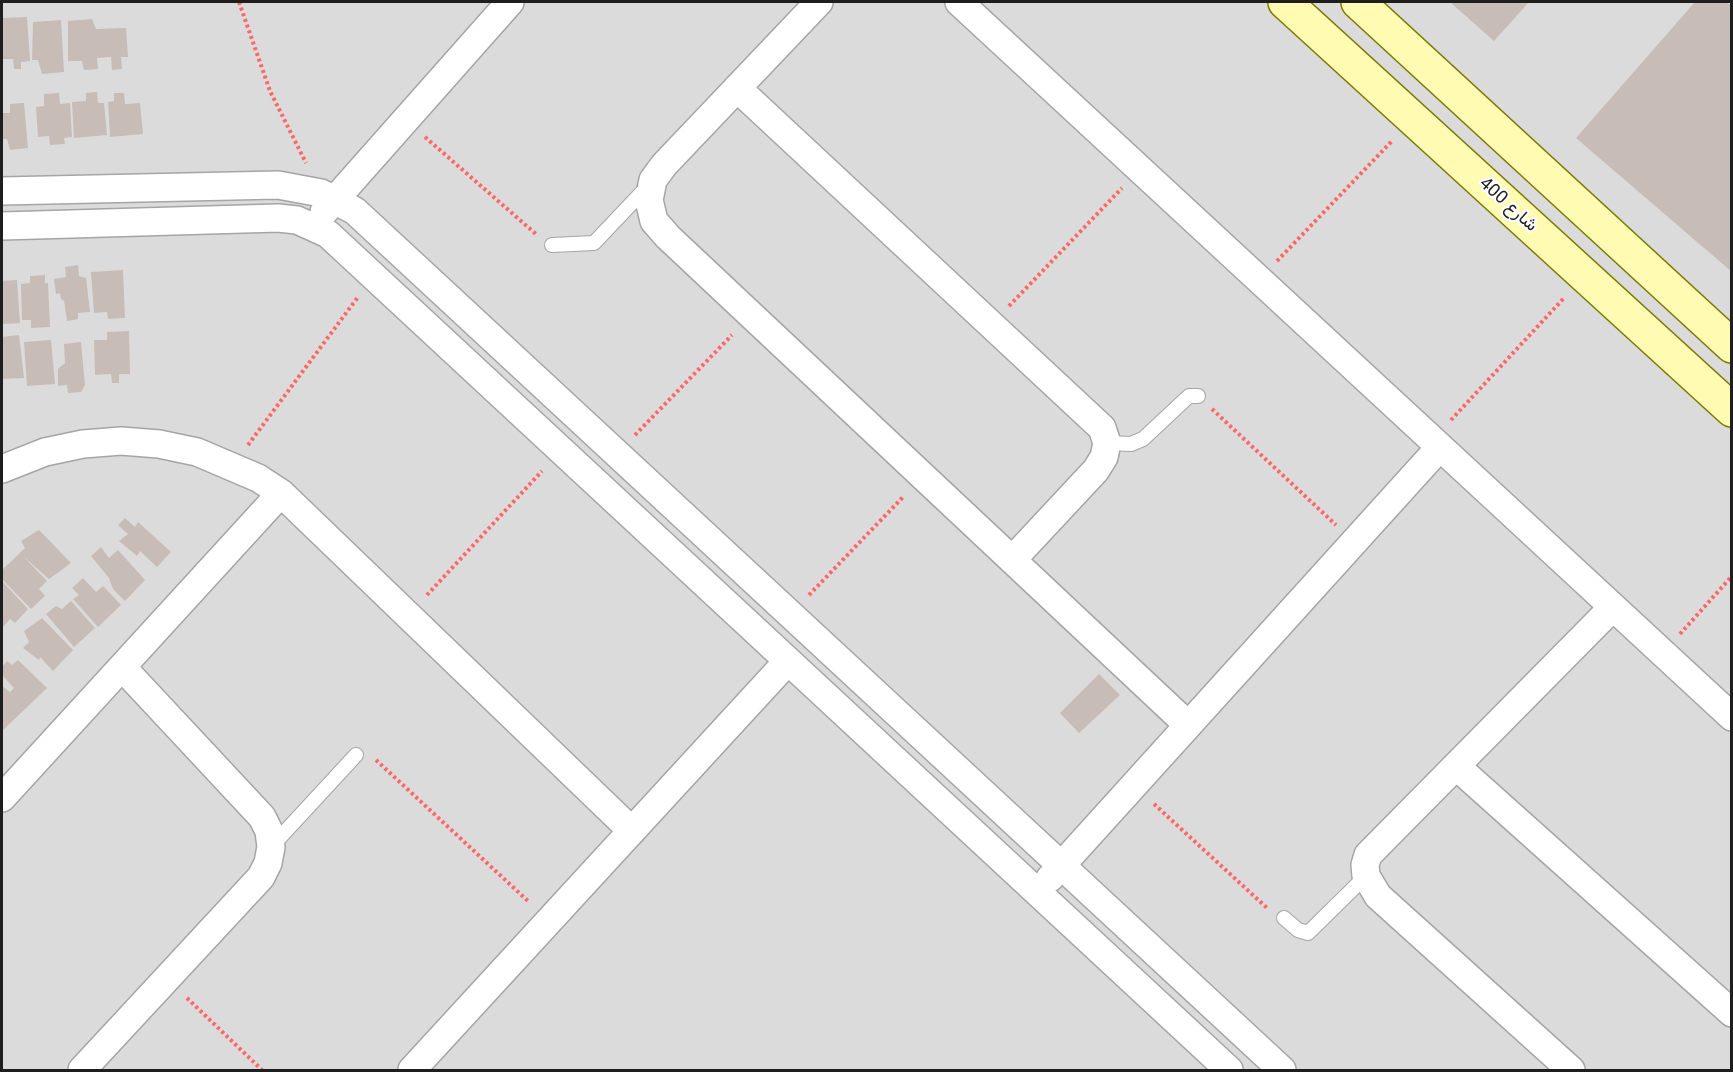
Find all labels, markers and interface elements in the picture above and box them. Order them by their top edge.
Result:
street label: شارع 400 [1474,173,1542,237]

